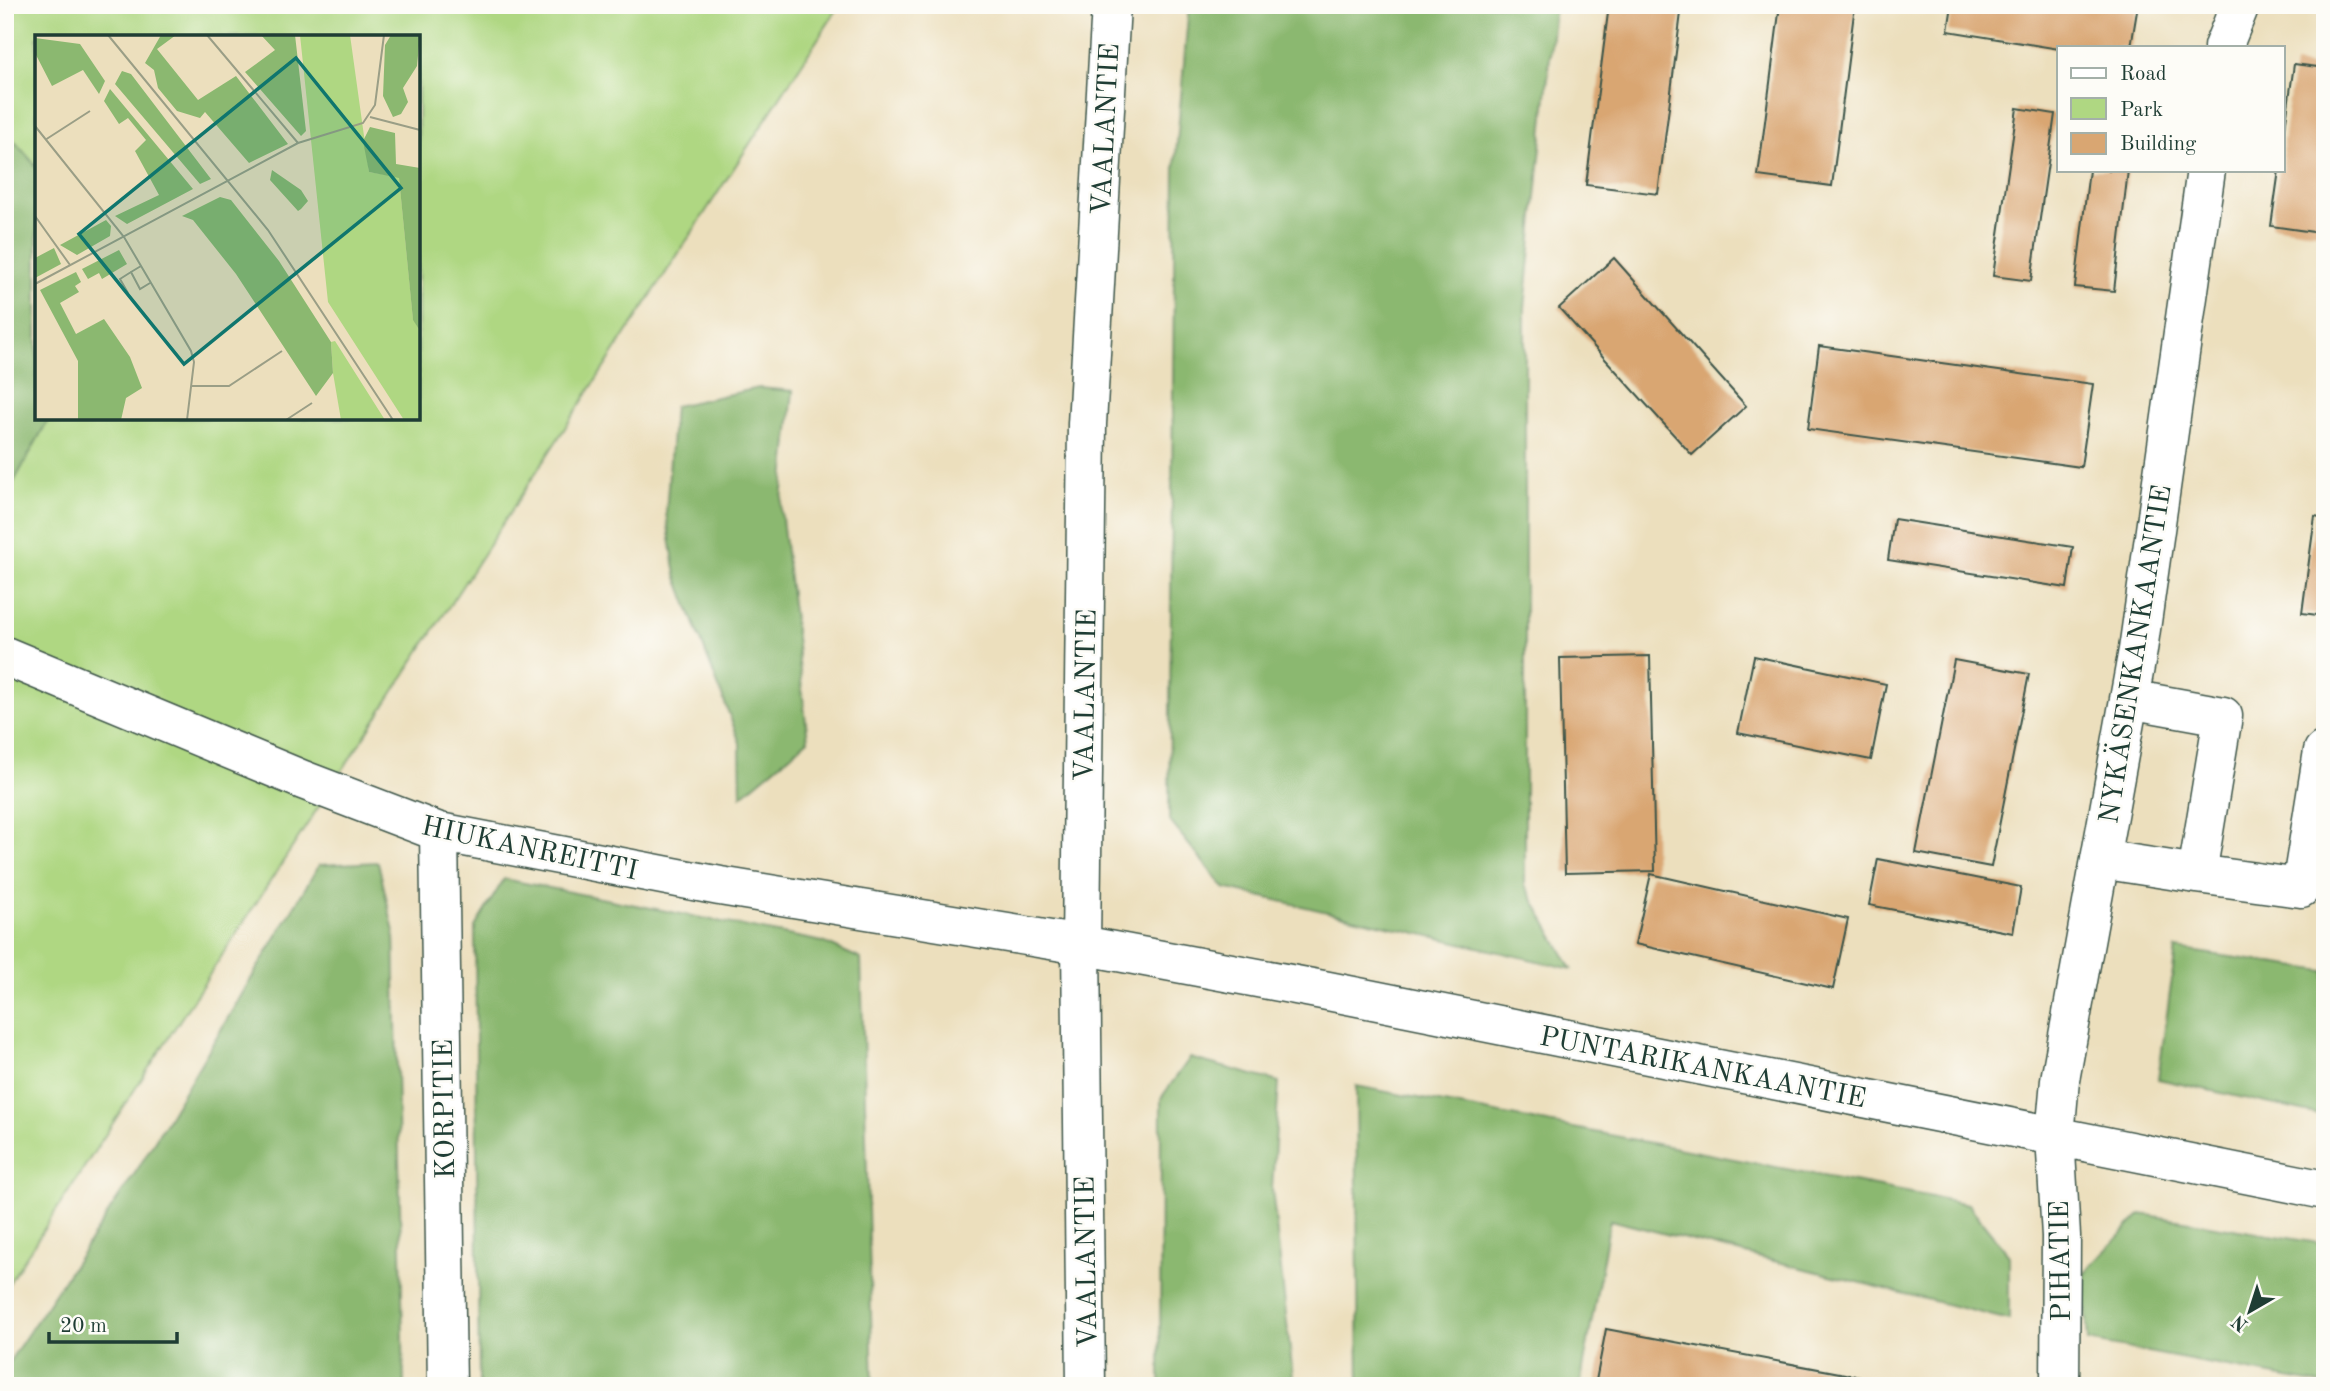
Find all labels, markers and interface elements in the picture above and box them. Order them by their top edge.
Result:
inset map [35,35,420,420]
street label: VAALANTIE [1089,42,1125,216]
legend [2057,46,2284,172]
text: Road [2120,64,2167,85]
text: Park [2120,100,2163,121]
text: Building [2120,134,2197,155]
street label: NYKÄSENKANKAANTIE [2092,482,2178,826]
street label: VAALANTIE [1071,609,1103,782]
street label: HIUKANREITTI [419,813,640,887]
street label: PUNTARIKANKAANTIE [1537,1024,1868,1114]
street label: KORPITIE [431,1039,461,1179]
street label: VAALANTIE [1072,1175,1104,1348]
street label: PIHATIE [2047,1200,2077,1322]
north arrow [2214,1276,2284,1346]
scale bar [49,1300,177,1344]
text: N [2229,1310,2252,1334]
text: 20 m [60,1316,107,1337]

